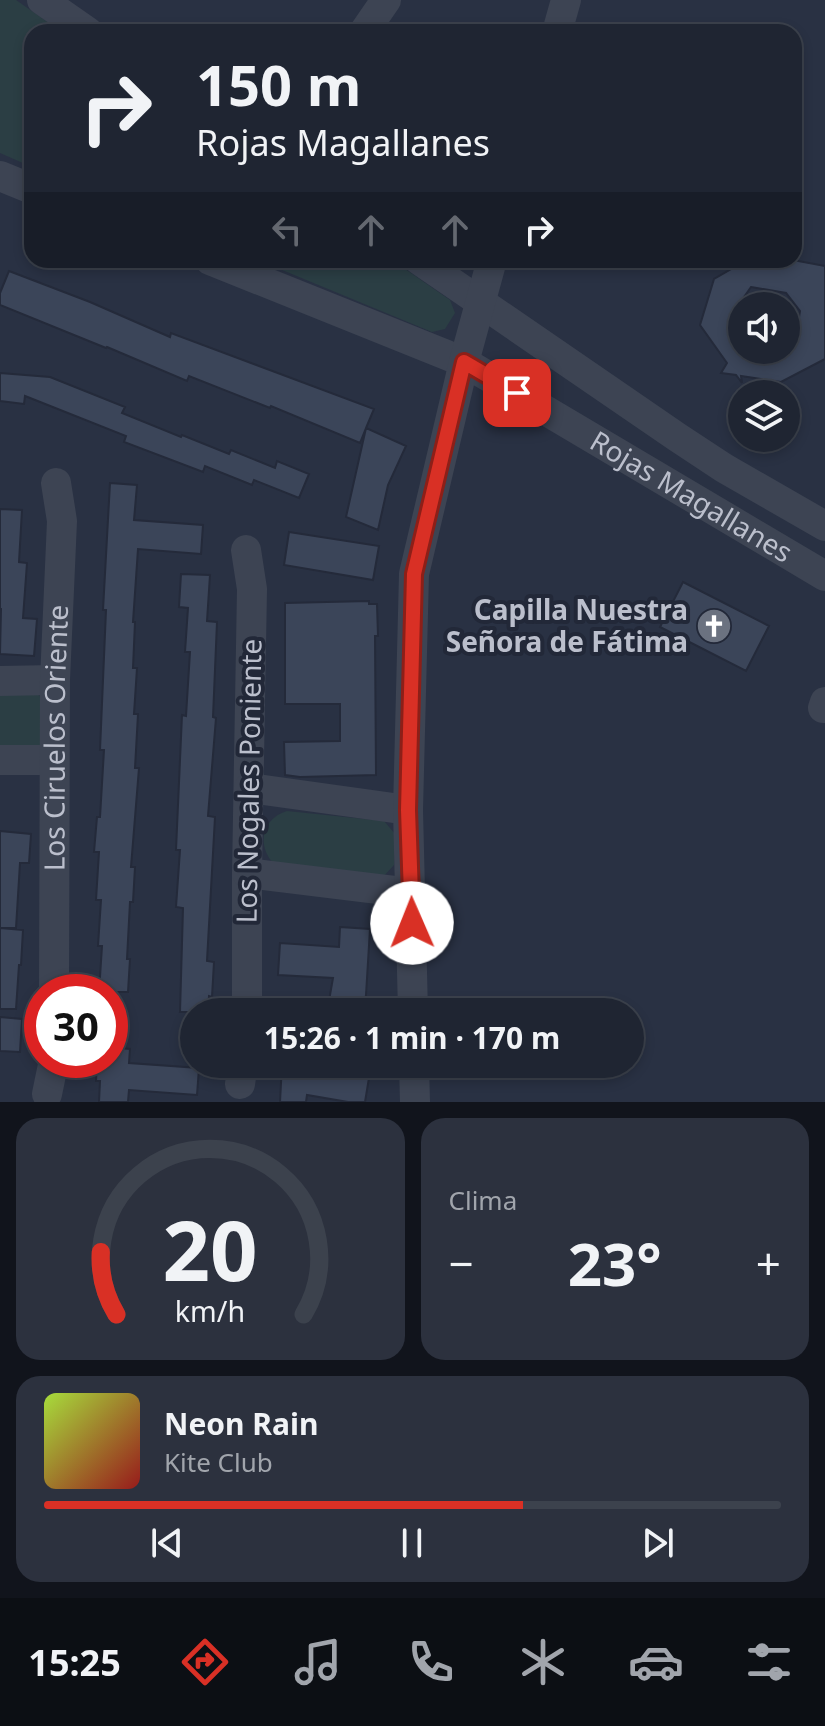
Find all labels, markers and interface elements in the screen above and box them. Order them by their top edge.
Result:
text: 150 m [196,46,361,122]
icon: right [64,56,168,160]
text: Rojas Magallanes [196,118,490,167]
icon: left [265,208,309,252]
icon: ahead [349,208,393,252]
icon: ahead [433,208,477,252]
icon: right [517,208,561,252]
map controls [728,292,800,452]
button: sound [728,292,800,364]
pin [483,359,551,427]
icon: arrive [495,371,539,415]
button: layers [728,380,800,452]
street label: Rojas Magallanes [584,421,800,571]
place label: Capilla Nuestra Señora de Fátima [446,590,688,660]
street label: Los Ciruelos Oriente [34,604,76,871]
church icon: Capilla Nuestra Señora de Fátima [695,607,733,645]
street label: Los Nogales Poniente [227,638,269,924]
position arrow [370,881,454,965]
speed limit sign: 30 [24,974,128,1078]
text: 15:26 · 1 min · 170 m [264,1017,560,1058]
text: Clima [449,1182,517,1218]
text: 20 [163,1192,258,1305]
text: 23° [568,1222,662,1304]
text: − [449,1233,474,1293]
text: + [756,1233,781,1293]
text: km/h [175,1291,245,1330]
text: Neon Rain [164,1403,318,1444]
text: Kite Club [164,1444,273,1480]
icon: previous [145,1521,189,1565]
icon: pause [390,1521,434,1565]
icon: next [636,1521,680,1565]
icon: directions [177,1634,233,1690]
icon: music [290,1634,346,1690]
icon: phone [403,1634,459,1690]
icon: climate [515,1634,571,1690]
icon: car [628,1634,684,1690]
icon: filters [741,1634,797,1690]
text: 15:25 [28,1638,121,1687]

